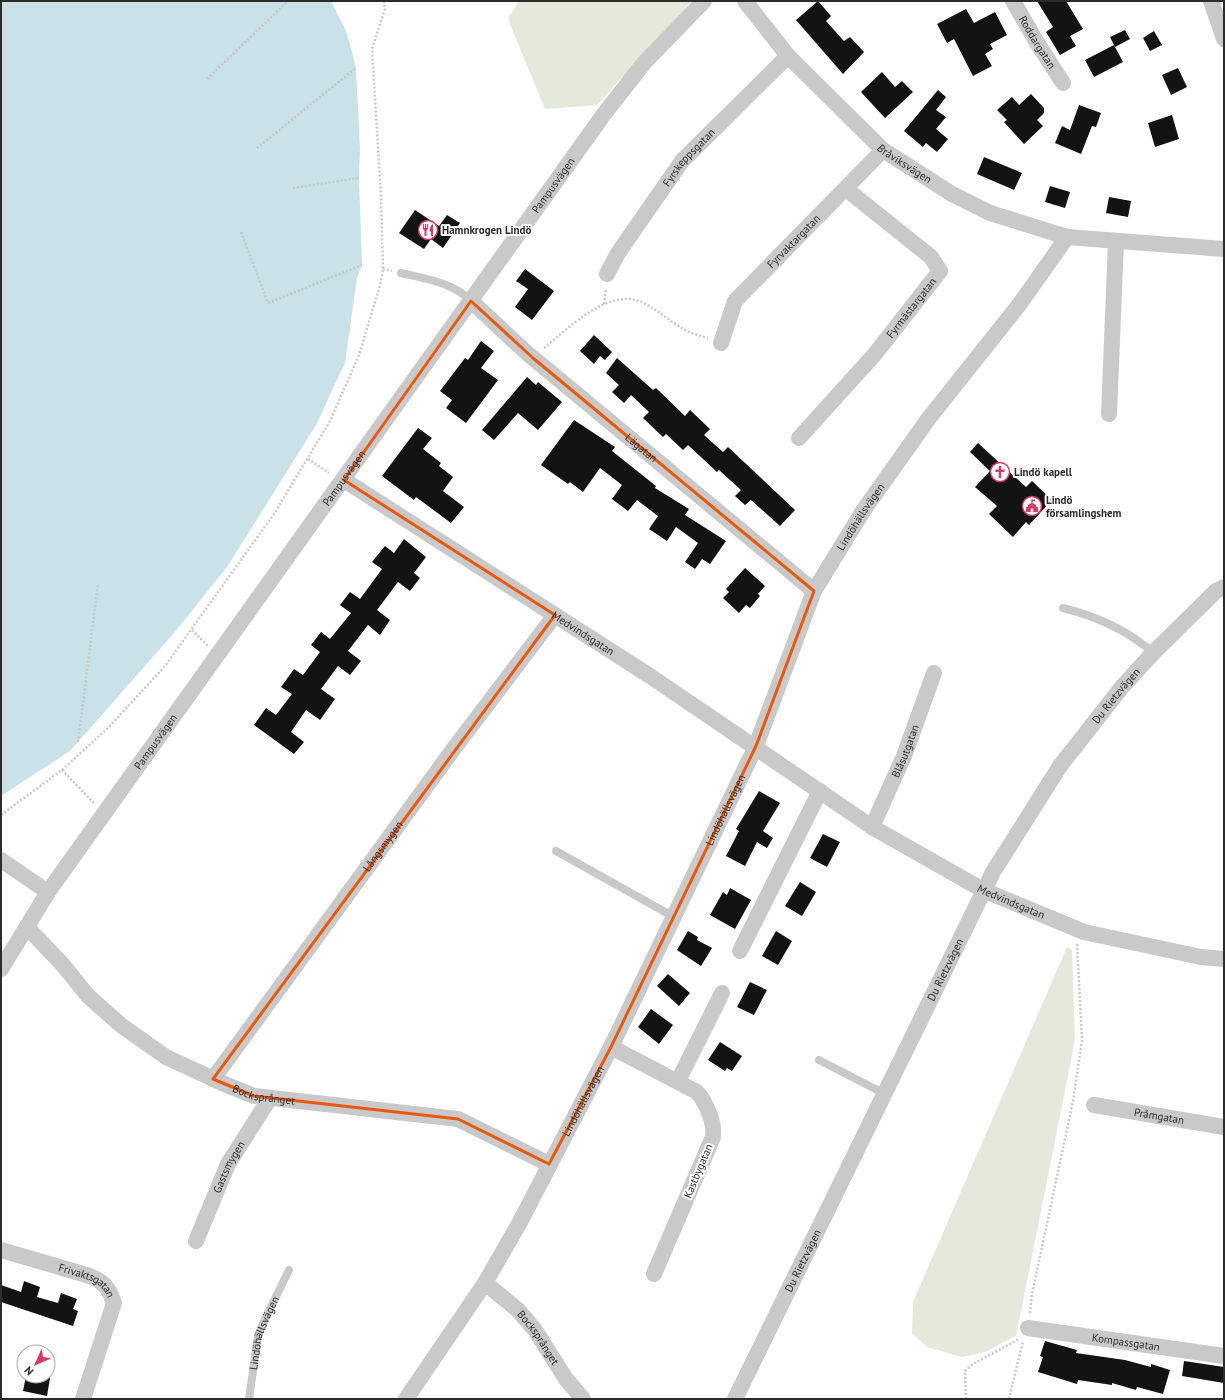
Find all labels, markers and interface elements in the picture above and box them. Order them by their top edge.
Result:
street label: Roddargatan [1016,13,1059,71]
street label: Fyrskeppsgatan [659,125,718,189]
street label: Bråviksvägen [874,141,935,186]
street label: Pampusvägen [529,155,578,216]
street label: Fyrvaktargatan [764,211,823,271]
restaurant icon: Hamnkrogen Lindö [417,219,439,241]
place label: Hamnkrogen Lindö [442,223,531,237]
street label: Fyrmästargatan [883,275,939,341]
street label: Lägatan [622,430,660,465]
street label: Pampusvägen [319,448,368,509]
church icon: Lindö kapell [989,461,1011,483]
place label: Lindö kapell [1014,465,1073,479]
street label: Lindöhällsvägen [834,481,887,553]
place label: Lindö församlingshem [1046,493,1122,520]
public building icon: Lindö församlingshem [1021,495,1043,517]
street label: Medvindsgatan [549,608,617,658]
street label: Du Rietzvägen [1089,665,1143,726]
street label: Pampusvägen [131,711,180,772]
street label: Blåsutgatan [888,723,922,780]
street label: Lindöhällsvägen [702,772,748,848]
street label: Långsmygen [360,818,406,874]
street label: Medvindsgatan [975,881,1047,922]
street label: Du Rietzvägen [924,936,966,1003]
street label: Lindöhällsvägen [559,1063,607,1139]
street label: Bocksprånget [231,1081,296,1108]
street label: Pråmgatan [1133,1105,1185,1127]
street label: Gastsmygen [210,1138,248,1195]
street label: Kastbygatan [680,1142,716,1200]
street label: Du Rietzvägen [781,1227,824,1294]
street label: Frivaktsgatan [57,1260,118,1300]
street label: Lindöhällsvägen [246,1294,282,1371]
street label: Bocksprånget [514,1307,562,1368]
street label: Kompassgatan [1091,1330,1161,1354]
north arrow [16,1344,56,1384]
text: N [21,1364,36,1379]

